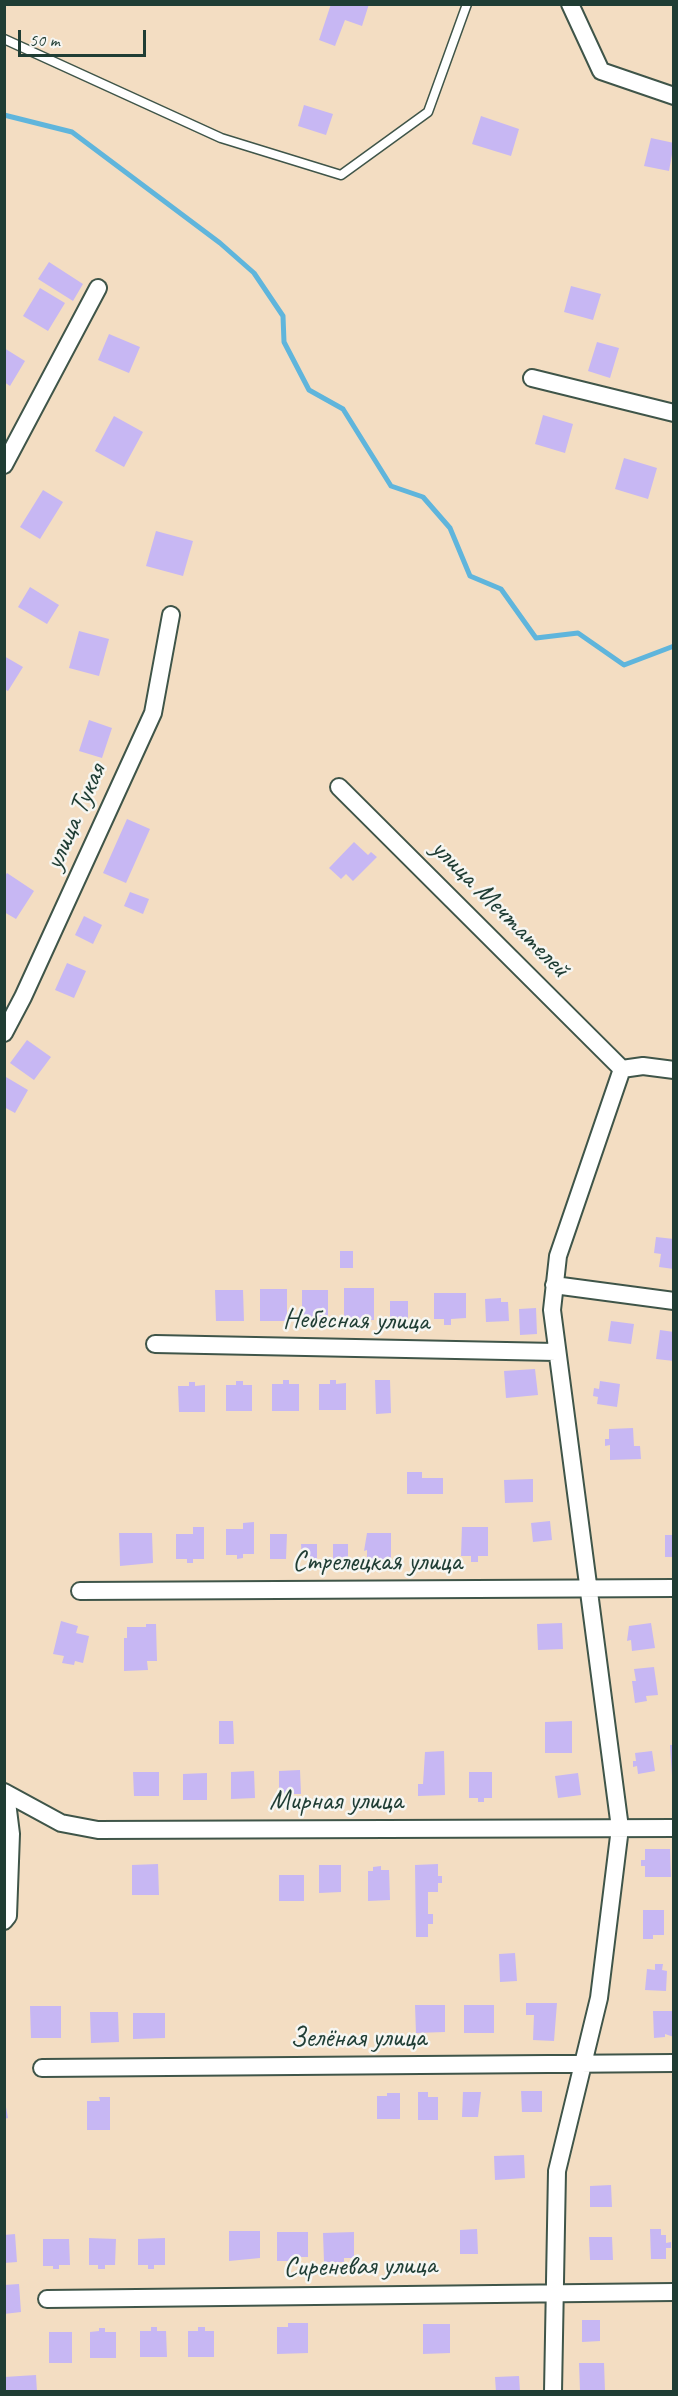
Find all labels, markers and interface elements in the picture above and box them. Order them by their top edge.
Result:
scale bar [21,18,148,56]
text: 50 m [29,29,60,51]
street label: улица Тукая [38,759,114,875]
street label: улица Мечтателей [423,832,577,986]
street label: Небесная улица [283,1303,429,1339]
street label: Стрелецкая улица [292,1546,462,1580]
street label: Мирная улица [269,1785,403,1819]
street label: Зелёная улица [290,2022,426,2056]
street label: Сиреневая улица [283,2249,437,2285]

